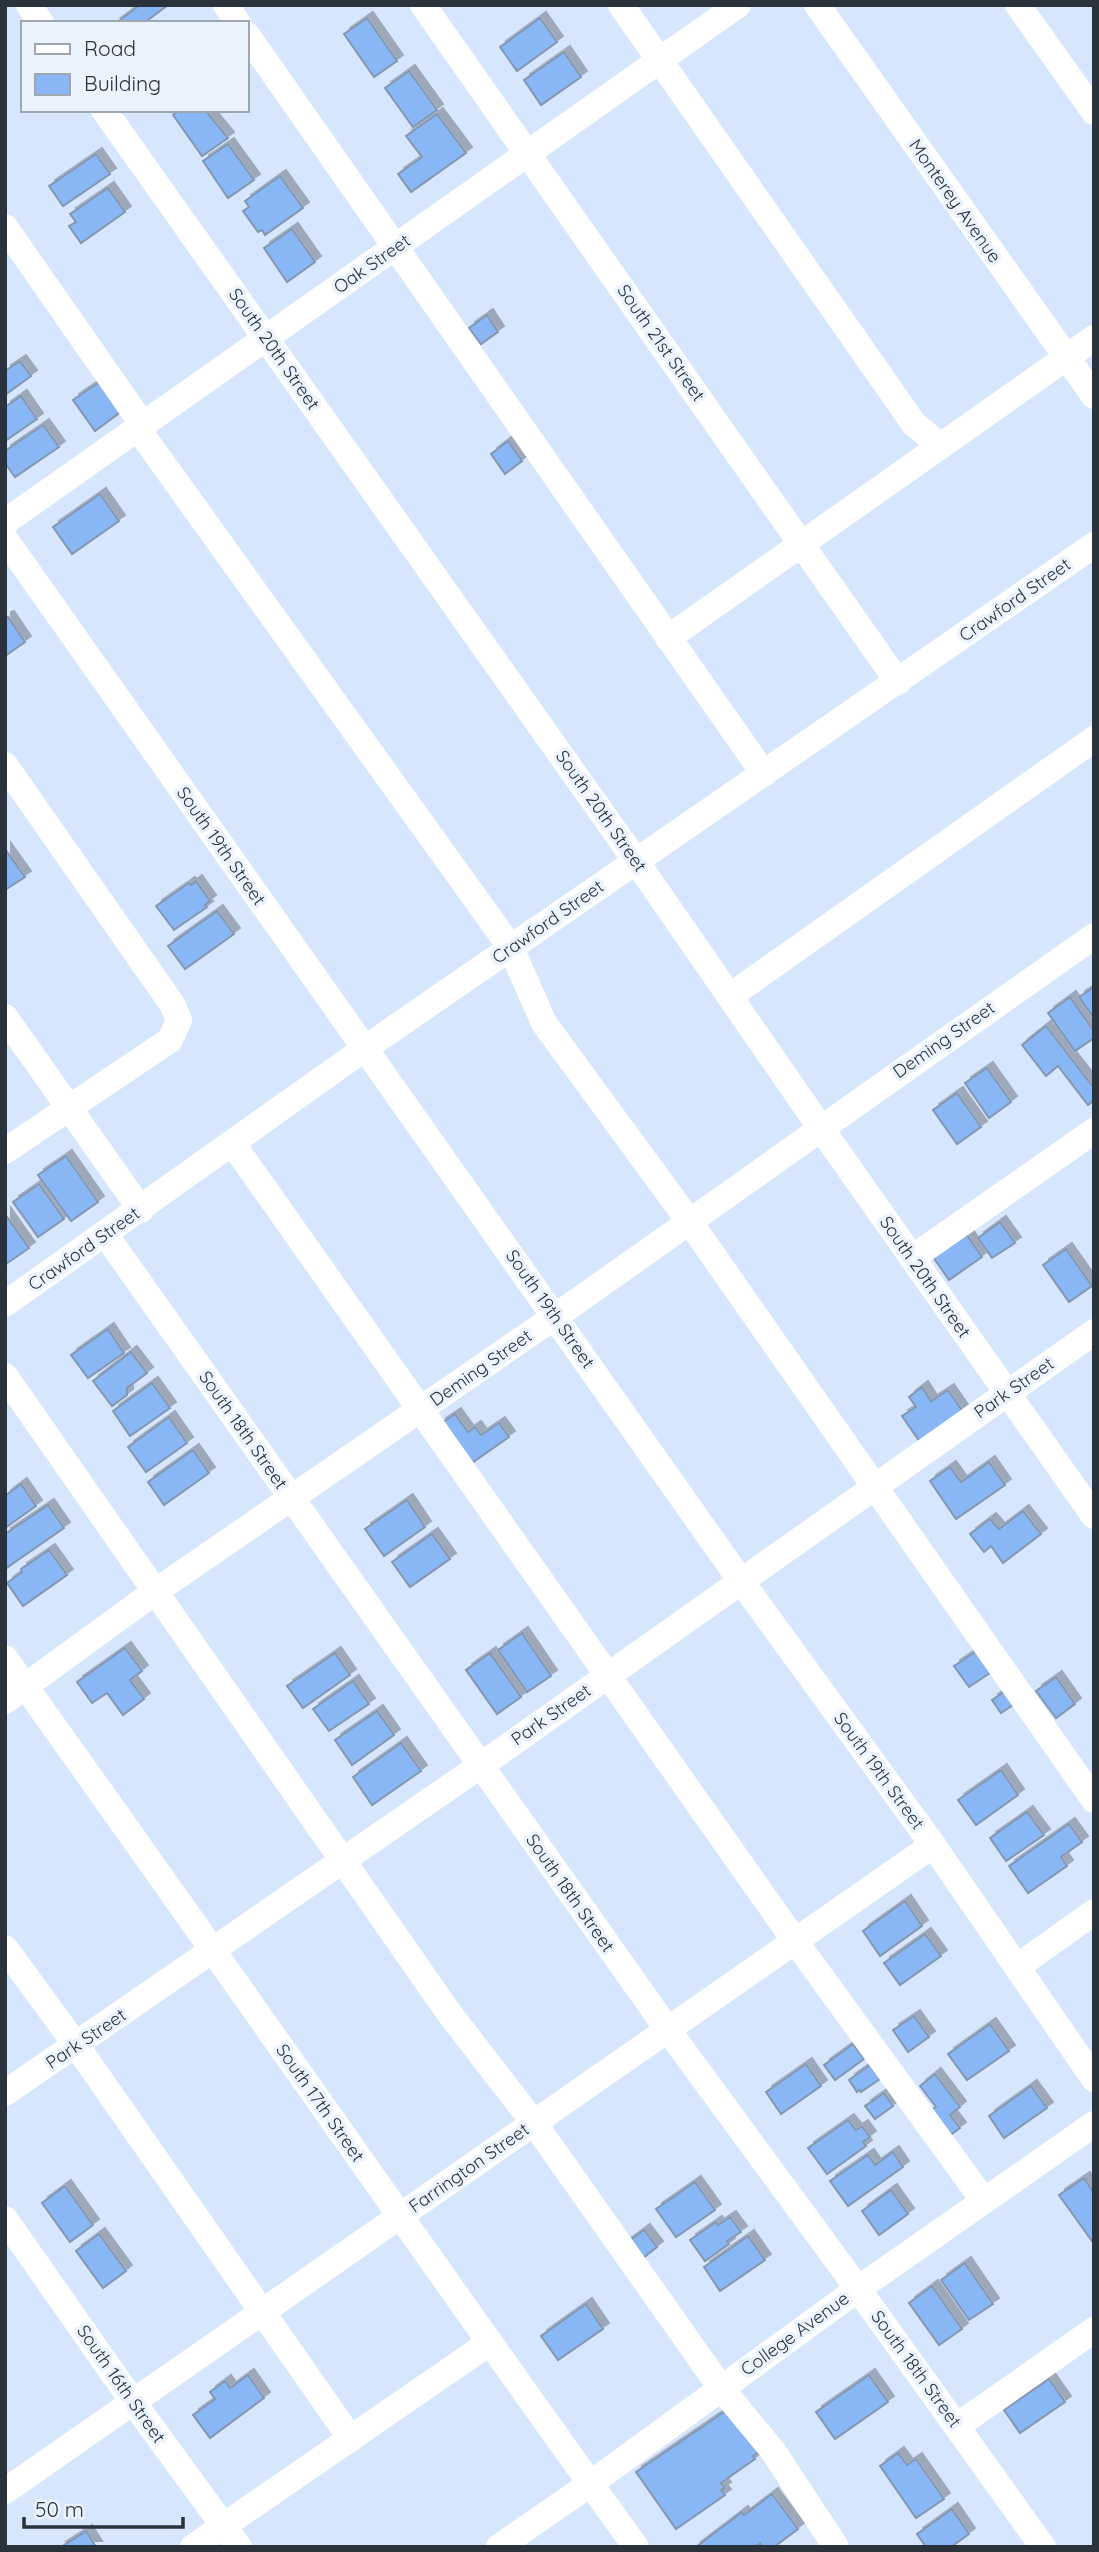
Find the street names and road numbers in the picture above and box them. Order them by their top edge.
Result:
street label: Monterey Avenue [904,134,1007,267]
street label: Oak Street [329,229,415,298]
street label: South 21st Street [612,280,710,406]
street label: South 20th Street [224,283,325,414]
street label: Crawford Street [954,553,1075,647]
street label: South 20th Street [551,745,652,876]
street label: South 19th Street [172,782,271,909]
street label: Crawford Street [487,875,608,969]
street label: Deming Street [888,996,999,1083]
street label: Crawford Street [23,1202,144,1296]
street label: South 20th Street [875,1211,976,1342]
street label: South 19th Street [501,1245,600,1372]
street label: Deming Street [425,1324,536,1411]
street label: Park Street [969,1352,1058,1423]
street label: South 18th Street [194,1366,293,1493]
street label: Park Street [506,1679,595,1750]
street label: South 19th Street [829,1707,930,1834]
street label: South 18th Street [521,1829,620,1956]
street label: Park Street [41,2003,130,2074]
street label: South 17th Street [271,2039,370,2166]
street label: Farrington Street [404,2118,533,2218]
street label: College Avenue [736,2287,853,2381]
street label: South 18th Street [866,2306,967,2432]
street label: South 16th Street [72,2320,171,2447]

